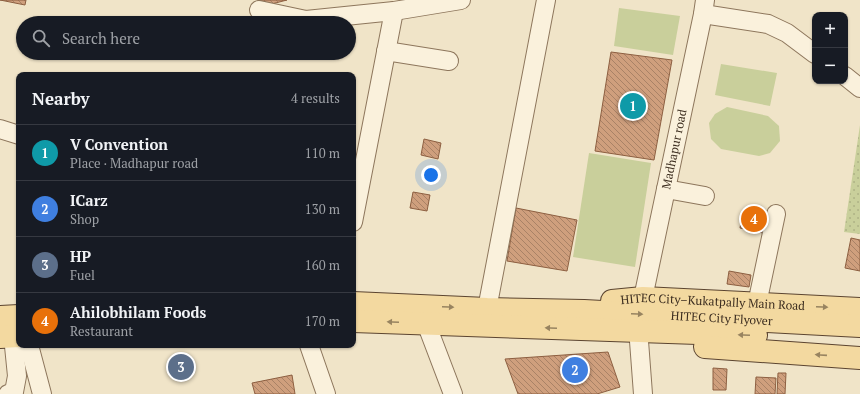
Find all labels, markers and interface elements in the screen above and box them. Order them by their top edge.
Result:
map controls [812,12,848,84]
button: + [812,12,848,48]
search box [16,16,356,60]
icon: search [30,27,52,49]
text: Search here [62,28,140,48]
button: − [812,48,848,84]
text: Nearby [32,87,90,110]
text: 4 results [291,89,340,107]
pin: 1 [620,91,646,121]
street label: Madhapur road [658,107,690,191]
text: V Convention [70,134,168,154]
text: 1 [41,144,49,162]
text: 110 m [305,144,340,162]
text: Place · Madhapur road [70,154,198,172]
your location [421,165,441,185]
text: ICarz [70,190,108,210]
text: 2 [41,200,49,218]
text: 130 m [305,200,340,218]
pin: 4 [741,204,767,234]
text: Shop [70,210,99,228]
text: HP [70,246,91,266]
text: 3 [41,256,49,274]
text: 160 m [305,256,340,274]
text: Fuel [70,266,95,284]
street label: HITEC City–Kukatpally Main Road [620,290,806,313]
text: Ahilobhilam Foods [70,302,206,322]
one-way arrow [442,304,454,311]
one-way arrow [816,304,829,310]
street label: HITEC City Flyover [670,308,773,328]
one-way arrow [631,310,643,317]
text: 4 [41,312,49,330]
text: 170 m [305,312,340,330]
one-way arrow [386,319,399,325]
text: Restaurant [70,322,133,340]
one-way arrow [545,325,557,332]
one-way arrow [738,331,750,338]
pin: 3 [168,352,194,382]
one-way arrow [815,352,827,359]
pin: 2 [562,355,588,385]

